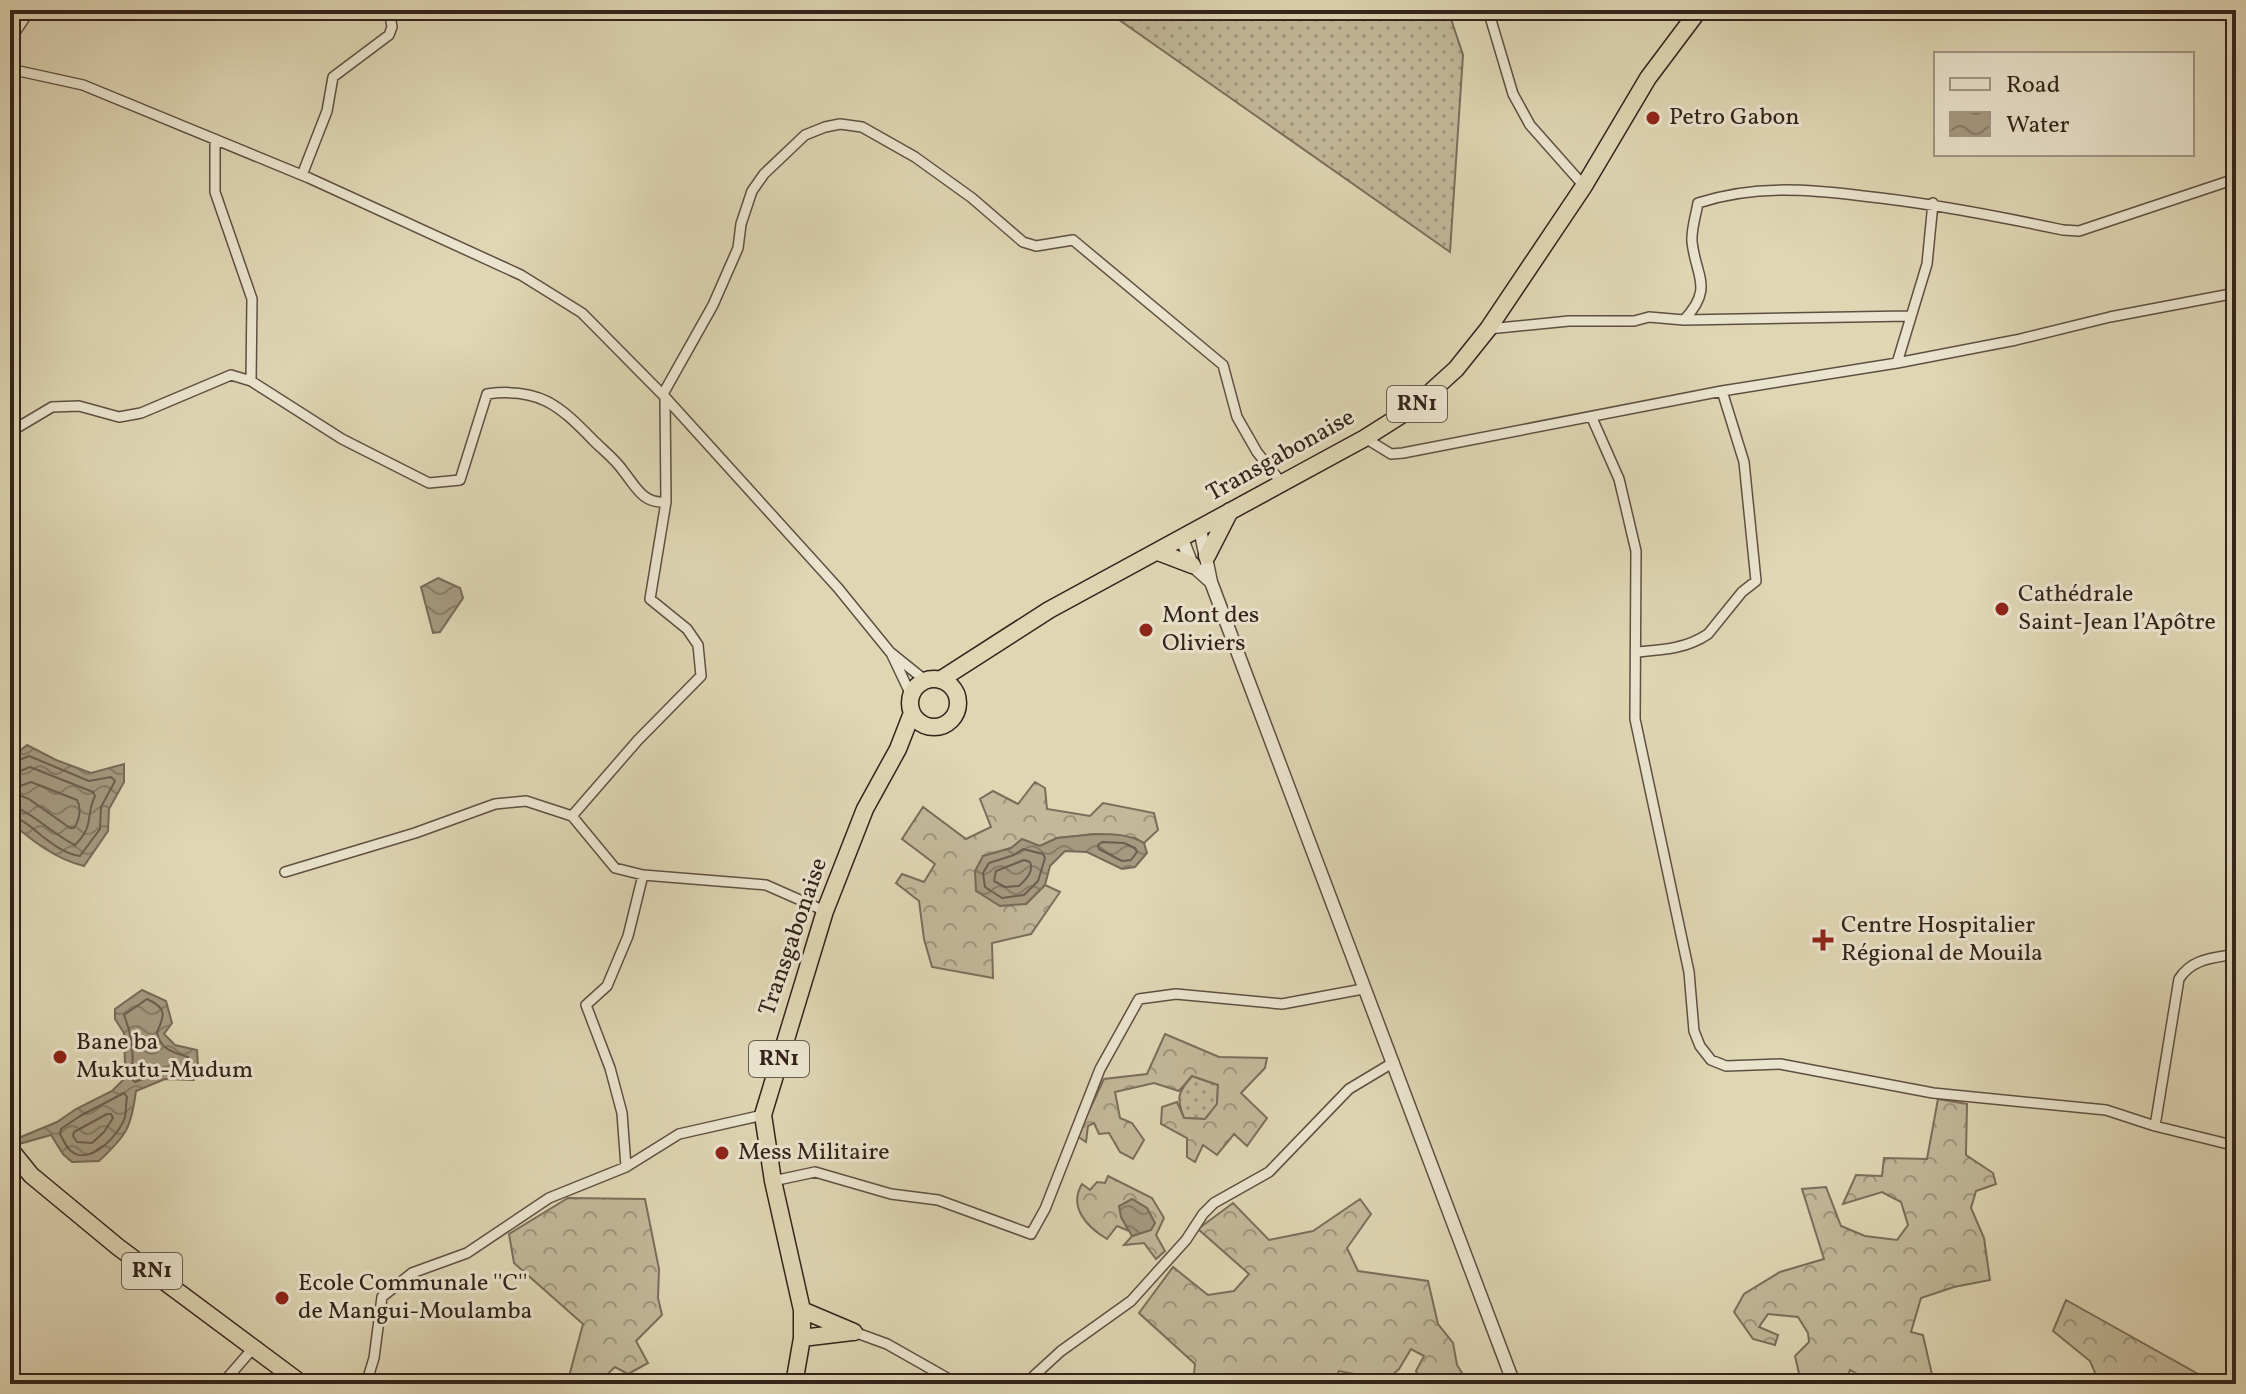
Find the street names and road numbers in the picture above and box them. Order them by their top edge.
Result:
road number: RN1 [1387,386,1447,422]
street label: Transgabonaise [1201,401,1361,511]
street label: Transgabonaise [751,853,837,1021]
road number: RN1 [749,1041,809,1077]
road number: RN1 [122,1253,182,1289]

